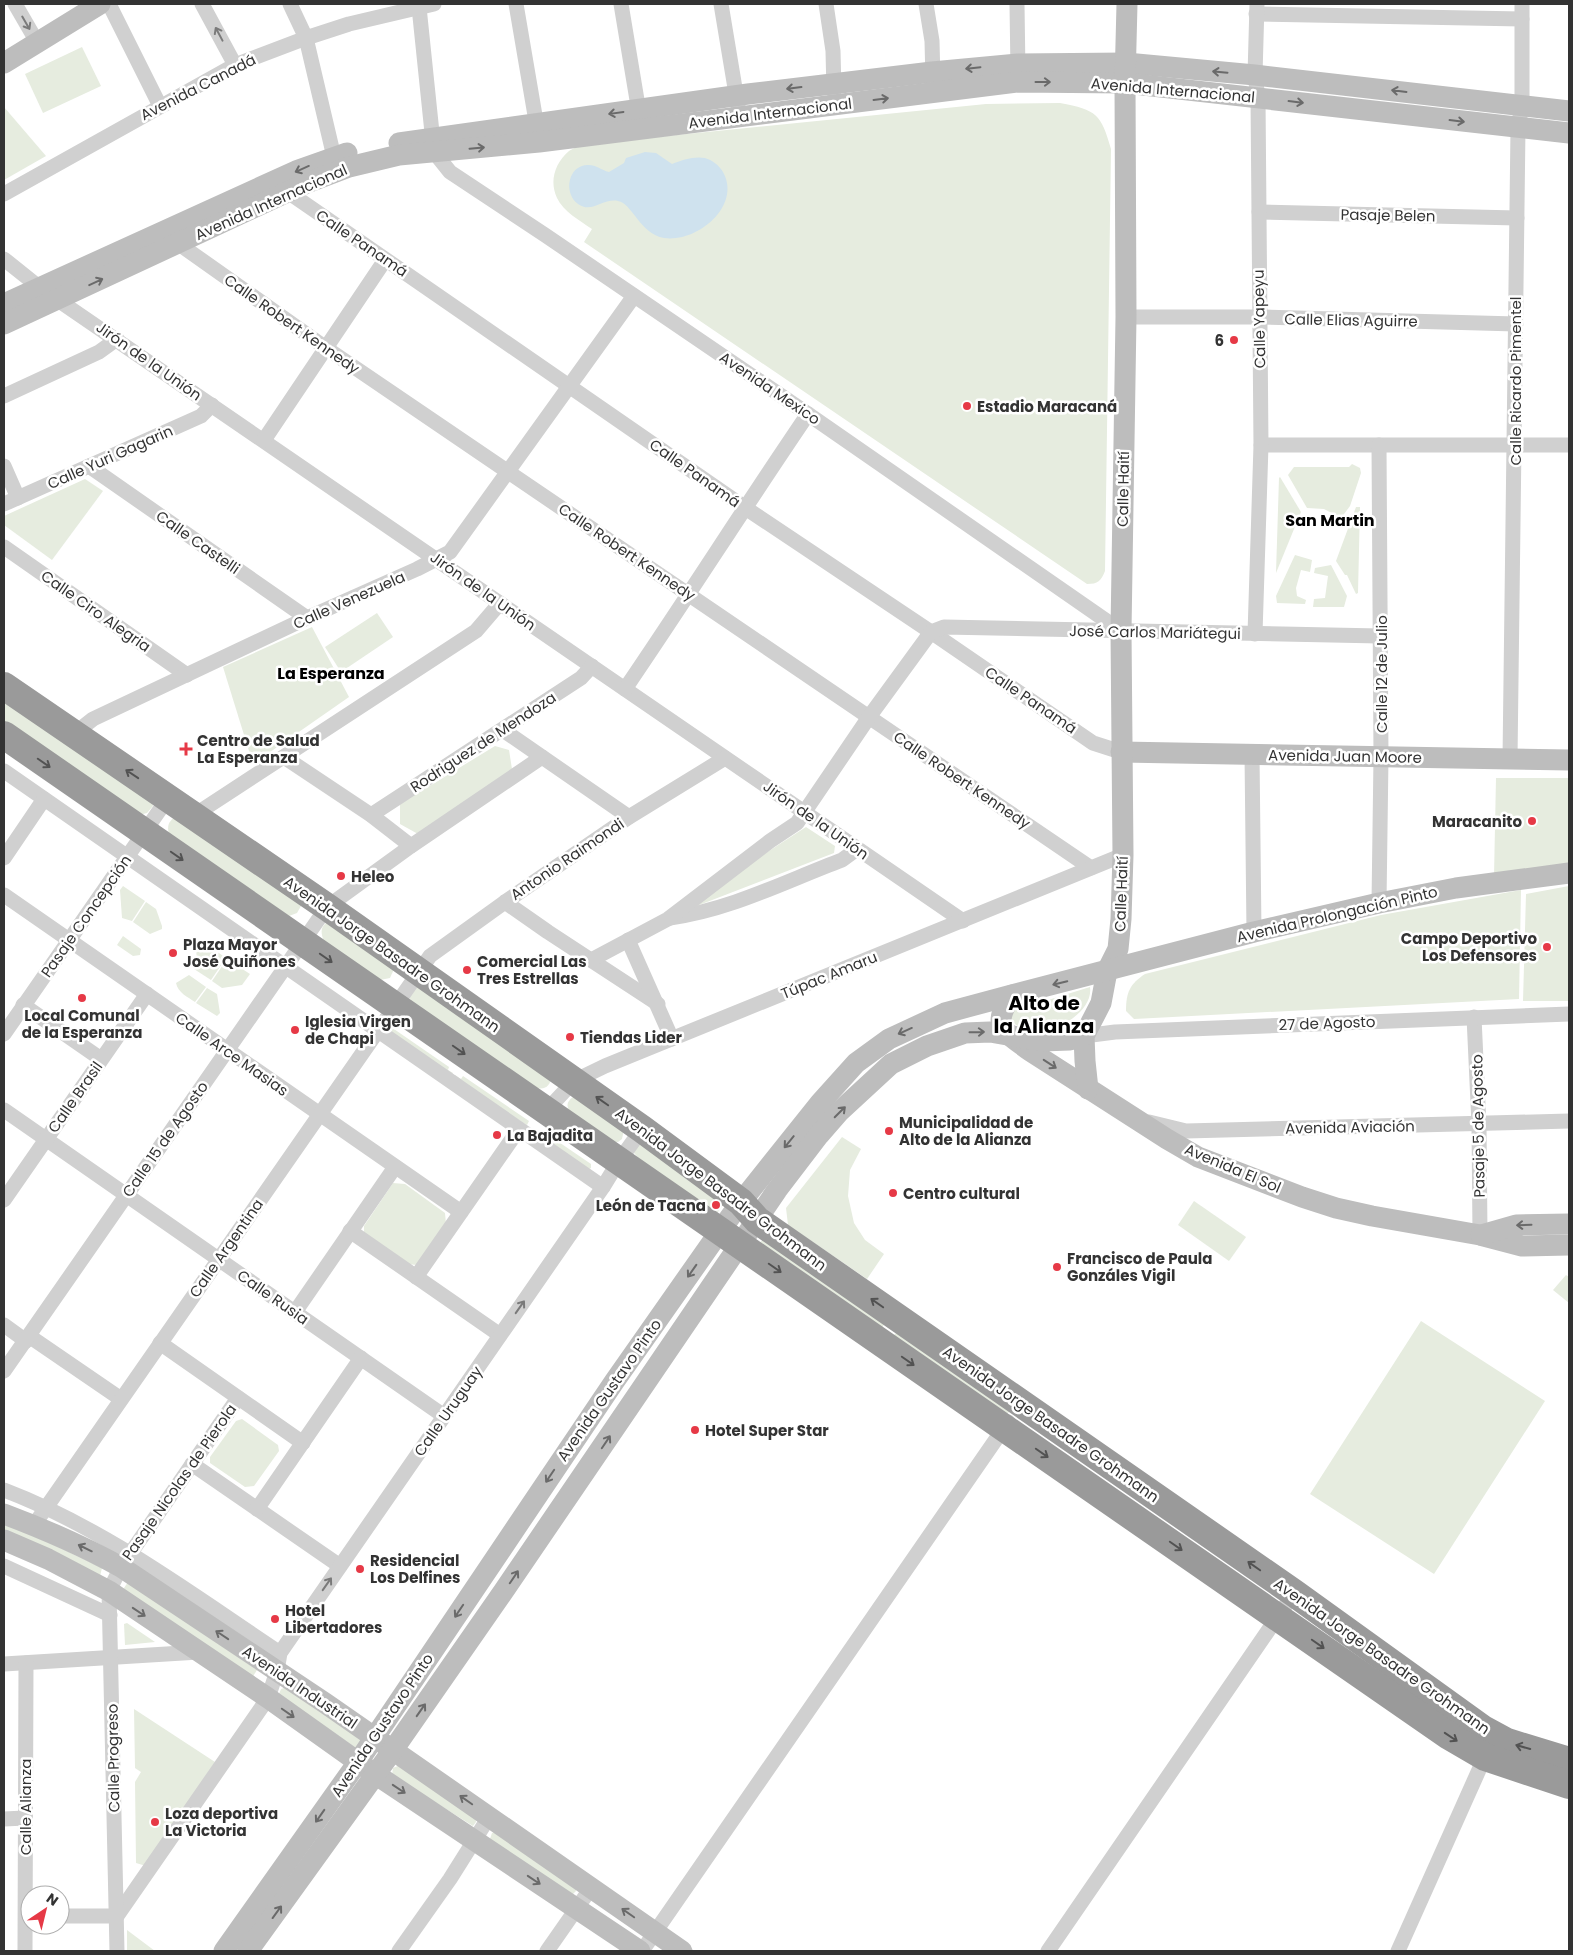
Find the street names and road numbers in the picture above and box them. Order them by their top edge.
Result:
street label: Avenida Canadá [137,49,259,125]
street label: Avenida Internacional [1090,72,1256,108]
street label: Avenida Internacional [687,93,853,133]
street label: Avenida Internacional [192,159,350,245]
street label: Pasaje Belen [1340,204,1436,226]
street label: Calle Panamá [312,205,412,281]
street label: Calle Robert Kennedy [220,269,364,379]
street label: Calle Yapeyu [1248,269,1270,369]
street label: Calle Ricardo Pimentel [1505,297,1526,465]
street label: Calle Elias Aguirre [1284,308,1418,332]
street label: Jirón de la Unión [92,317,206,405]
street label: Avenida Mexico [716,347,824,429]
street label: Calle Yuri Gagarin [44,420,176,494]
street label: Calle Panamá [645,434,745,512]
street label: Calle Haití [1112,451,1134,527]
street label: Calle Robert Kennedy [554,498,700,606]
street label: Calle Castelli [152,505,244,579]
street label: Jirón de la Unión [426,547,540,635]
street label: Calle Ciro Alegria [37,565,155,657]
street label: Calle Venezuela [290,566,408,634]
street label: Calle 12 de Julio [1371,615,1392,733]
street label: José Carlos Mariátegui [1069,620,1241,644]
street label: Calle Panamá [981,662,1081,738]
street label: Rodriguez de Mendoza [406,687,560,797]
street label: Calle Robert Kennedy [889,726,1035,834]
street label: Avenida Juan Moore [1268,744,1422,768]
street label: Jirón de la Unión [759,776,873,864]
street label: Antonio Raimondi [506,813,628,905]
street label: Pasaje Concepción [36,851,136,981]
street label: Calle Haití [1109,855,1133,932]
street label: Avenida Jorge Basadre Grohmann [280,871,504,1037]
street label: Avenida Prolongación Pinto [1235,881,1439,947]
street label: Túpac Amaru [778,946,880,1004]
street label: Calle Arce Masias [171,1007,293,1101]
street label: 27 de Agosto [1278,1011,1376,1035]
street label: Pasaje 5 de Agosto [1466,1054,1490,1198]
street label: Calle Brasil [43,1057,107,1137]
street label: Calle 15 de Agosto [117,1077,213,1201]
street label: Avenida Jorge Basadre Grohmann [611,1103,831,1275]
street label: Avenida Aviación [1285,1115,1415,1139]
street label: Avenida El Sol [1182,1138,1284,1198]
street label: Calle Argentina [184,1194,268,1302]
street label: Calle Rusia [233,1265,313,1329]
street label: Avenida Gustavo Pinto [552,1315,666,1465]
street label: Avenida Jorge Basadre Grohmann [939,1341,1163,1507]
street label: Calle Uruguay [409,1361,487,1460]
street label: Pasaje Nicolas de Pierola [117,1400,241,1564]
street label: Avenida Jorge Basadre Grohmann [1270,1573,1494,1739]
street label: Avenida Industrial [238,1641,362,1733]
street label: Avenida Gustavo Pinto [326,1649,438,1801]
street label: Calle Progreso [102,1703,124,1813]
street label: Calle Alianza [15,1759,36,1855]

